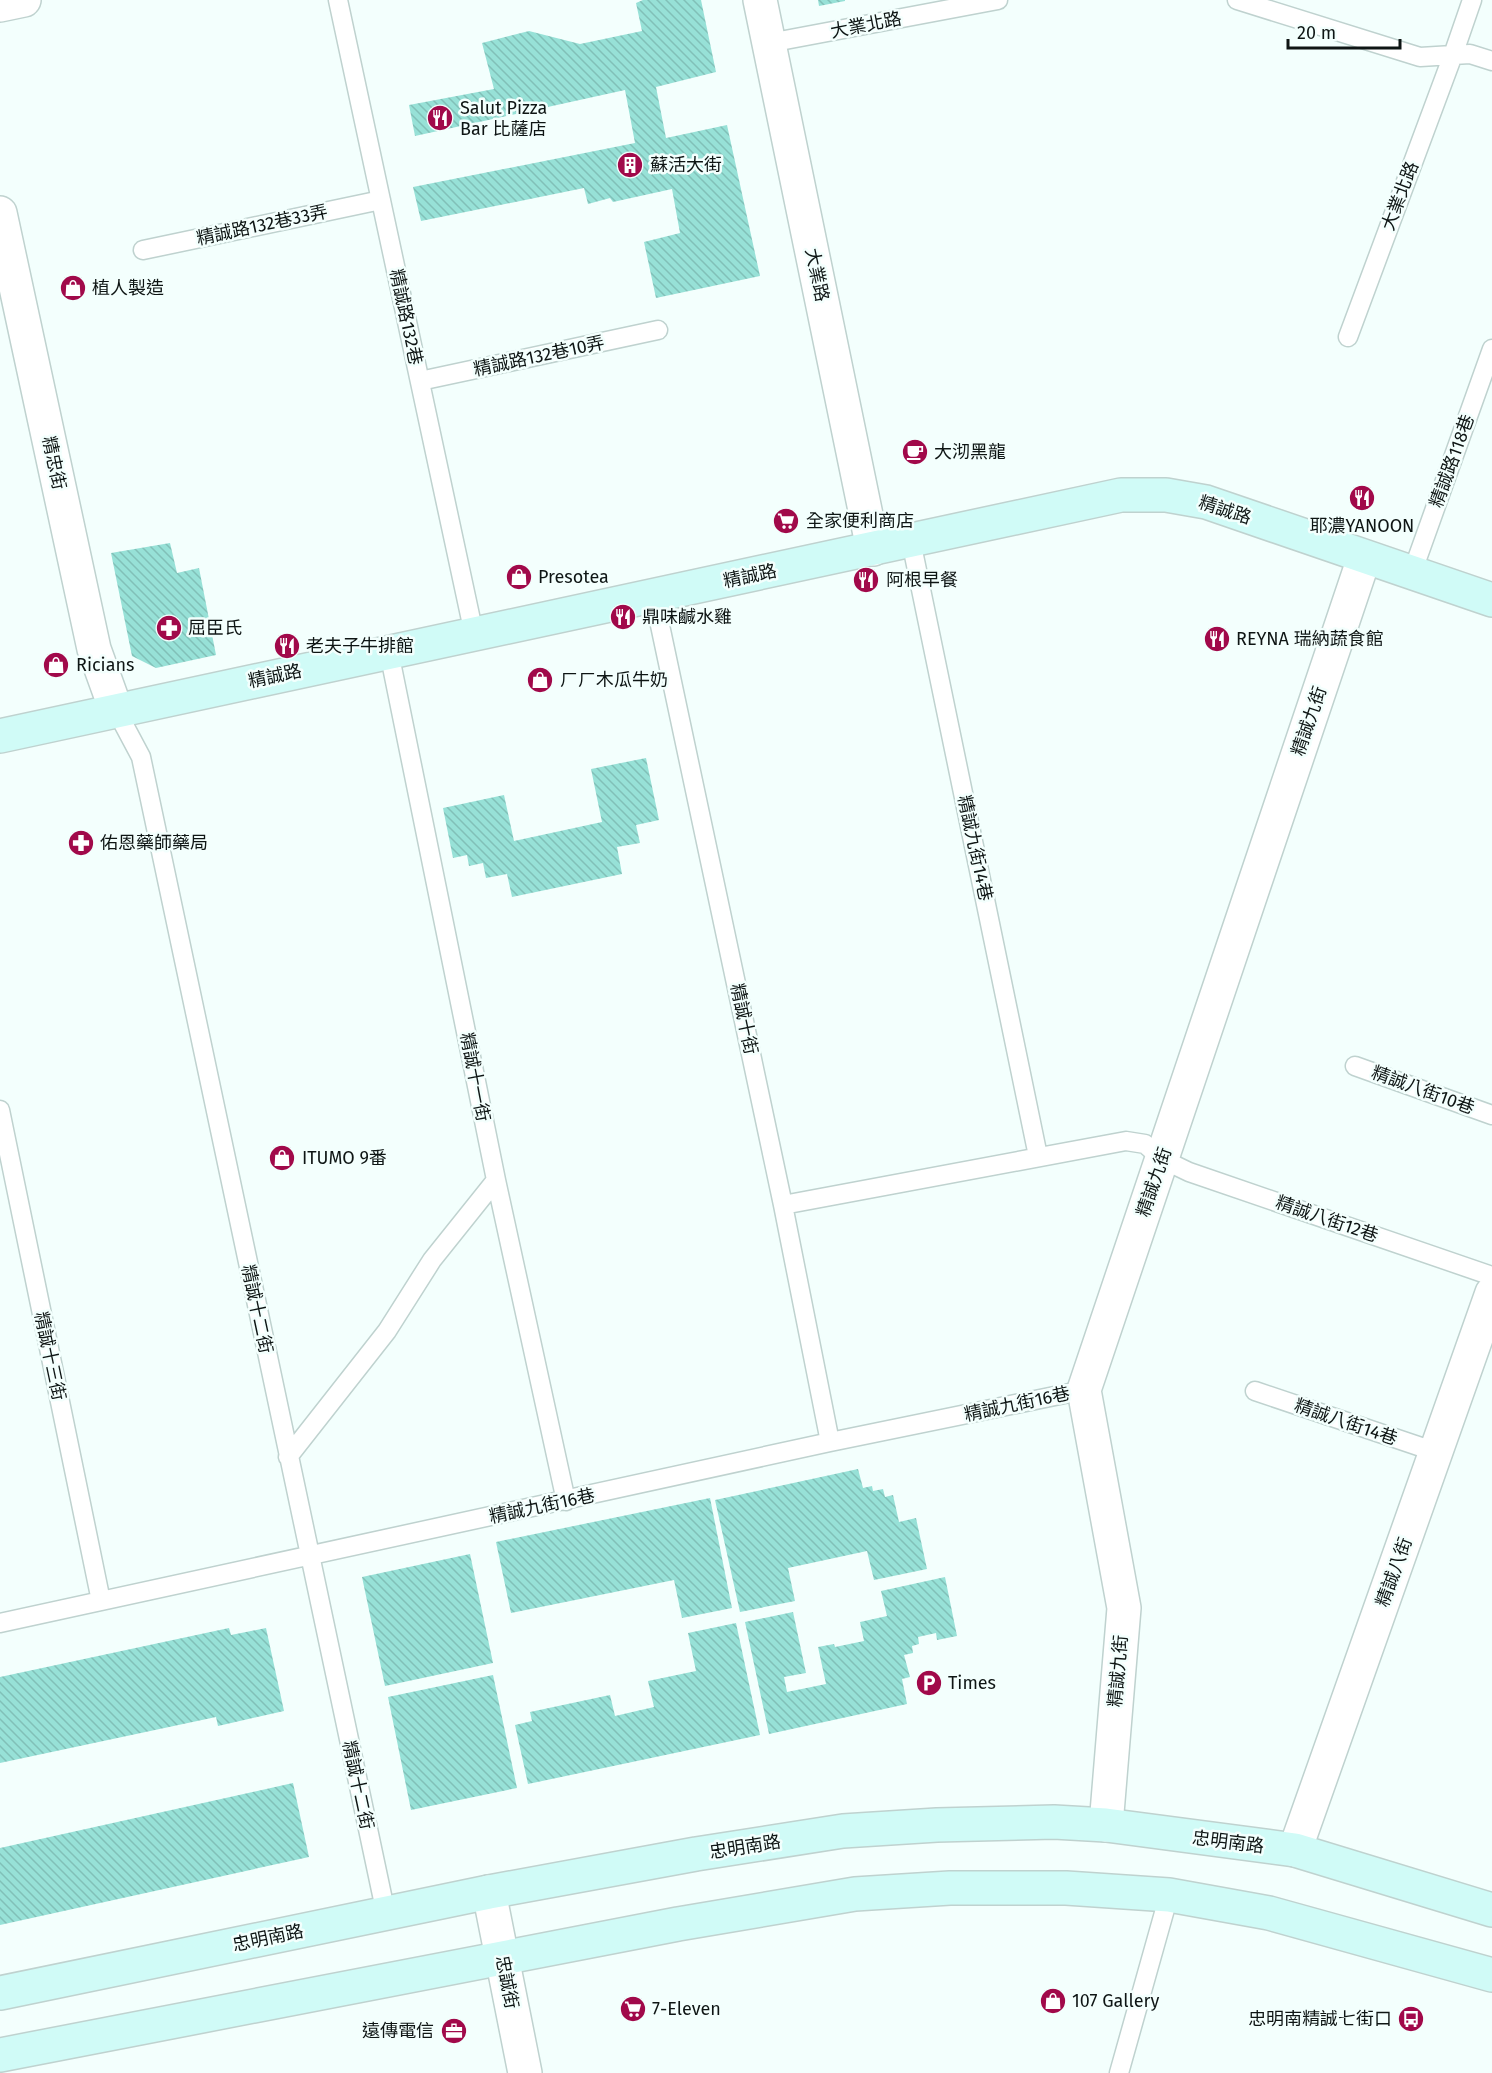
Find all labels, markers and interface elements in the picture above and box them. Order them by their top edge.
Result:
street label: 大業北路 [829,7,903,43]
scale bar [1288,12,1400,50]
text: 20 m [1297,22,1336,44]
place label: Salut Pizza Bar 比薩店 [460,97,547,140]
restaurant icon: Salut Pizza Bar 比薩店 [425,103,455,133]
building icon: 蘇活大街 [615,150,645,180]
place label: 蘇活大街 [650,154,722,176]
street label: 大業北路 [1377,158,1423,234]
street label: 精誠路132巷33弄 [194,200,330,250]
street label: 大業路 [801,246,833,304]
street label: 精誠路132巷 [385,267,427,367]
shop icon: 植人製造 [58,273,88,303]
place label: 植人製造 [92,277,164,299]
street label: 精誠路132巷10弄 [471,331,607,381]
street label: 精誠路118巷 [1425,412,1479,510]
street label: 精忠街 [38,434,70,492]
cafe icon: 大沏黑龍 [900,437,930,467]
place label: 大沏黑龍 [934,441,1006,463]
restaurant icon: 耶濃YANOON [1347,483,1377,513]
street label: 精誠路 [1196,491,1254,529]
supermarket icon: 全家便利商店 [771,506,801,536]
place label: 全家便利商店 [806,510,914,532]
place label: 耶濃YANOON [1310,515,1414,537]
street label: 精誠路 [721,560,779,592]
shop icon: Presotea [504,562,534,592]
restaurant icon: 阿根早餐 [851,565,881,595]
place label: Presotea [538,566,609,588]
place label: 阿根早餐 [886,569,958,591]
restaurant icon: 鼎味鹹水雞 [608,602,638,632]
place label: 鼎味鹹水雞 [642,606,732,628]
pharmacy icon: 屈臣氏 [154,613,184,643]
place label: 屈臣氏 [188,617,242,639]
restaurant icon: REYNA 瑞納蔬食館 [1202,624,1232,654]
place label: REYNA 瑞納蔬食館 [1236,628,1384,650]
restaurant icon: 老夫子牛排館 [272,631,302,661]
place label: 老夫子牛排館 [306,635,414,657]
shop icon: Ricians [41,650,71,680]
place label: Ricians [76,654,134,676]
street label: 精誠路 [246,660,304,692]
shop icon: ㄏㄏ木瓜牛奶 [525,665,555,695]
place label: ㄏㄏ木瓜牛奶 [560,669,668,691]
street label: 精誠九街 [1287,683,1331,759]
street label: 精誠九街14巷 [953,793,997,903]
pharmacy icon: 佑恩藥師藥局 [66,828,96,858]
place label: 佑恩藥師藥局 [100,832,208,854]
street label: 精誠十街 [726,981,762,1057]
street label: 精誠十一街 [456,1031,494,1123]
street label: 精誠八街10巷 [1369,1061,1477,1119]
shop icon: ITUMO 9番 [267,1143,297,1173]
street label: 精誠九街 [1132,1144,1176,1220]
place label: ITUMO 9番 [302,1147,387,1169]
street label: 精誠八街12巷 [1273,1191,1381,1247]
street label: 精誠十二街 [237,1263,277,1355]
street label: 精誠十三街 [30,1310,70,1402]
street label: 精誠九街16巷 [962,1382,1072,1426]
street label: 精誠八街14巷 [1292,1394,1400,1450]
street label: 精誠九街16巷 [487,1484,597,1528]
street label: 精誠八街 [1371,1534,1417,1610]
street label: 精誠九街 [1104,1634,1132,1708]
parking icon: Times [914,1668,944,1698]
place label: Times [948,1672,996,1694]
street label: 精誠十二街 [338,1739,378,1831]
street label: 忠明南路 [1191,1827,1265,1857]
street label: 忠明南路 [708,1831,782,1863]
street label: 忠明南路 [230,1920,306,1956]
street label: 忠誠街 [491,1953,523,2011]
shop icon: 107 Gallery [1038,1986,1068,2016]
place label: 107 Gallery [1072,1990,1159,2012]
supermarket icon: 7-Eleven [618,1994,648,2024]
place label: 7-Eleven [652,1998,721,2020]
bus stop icon: 忠明南精誠七街口 [1396,2004,1426,2034]
place label: 忠明南精誠七街口 [1248,2008,1392,2030]
office icon: 遠傳電信 [439,2016,469,2046]
place label: 遠傳電信 [362,2020,434,2042]

